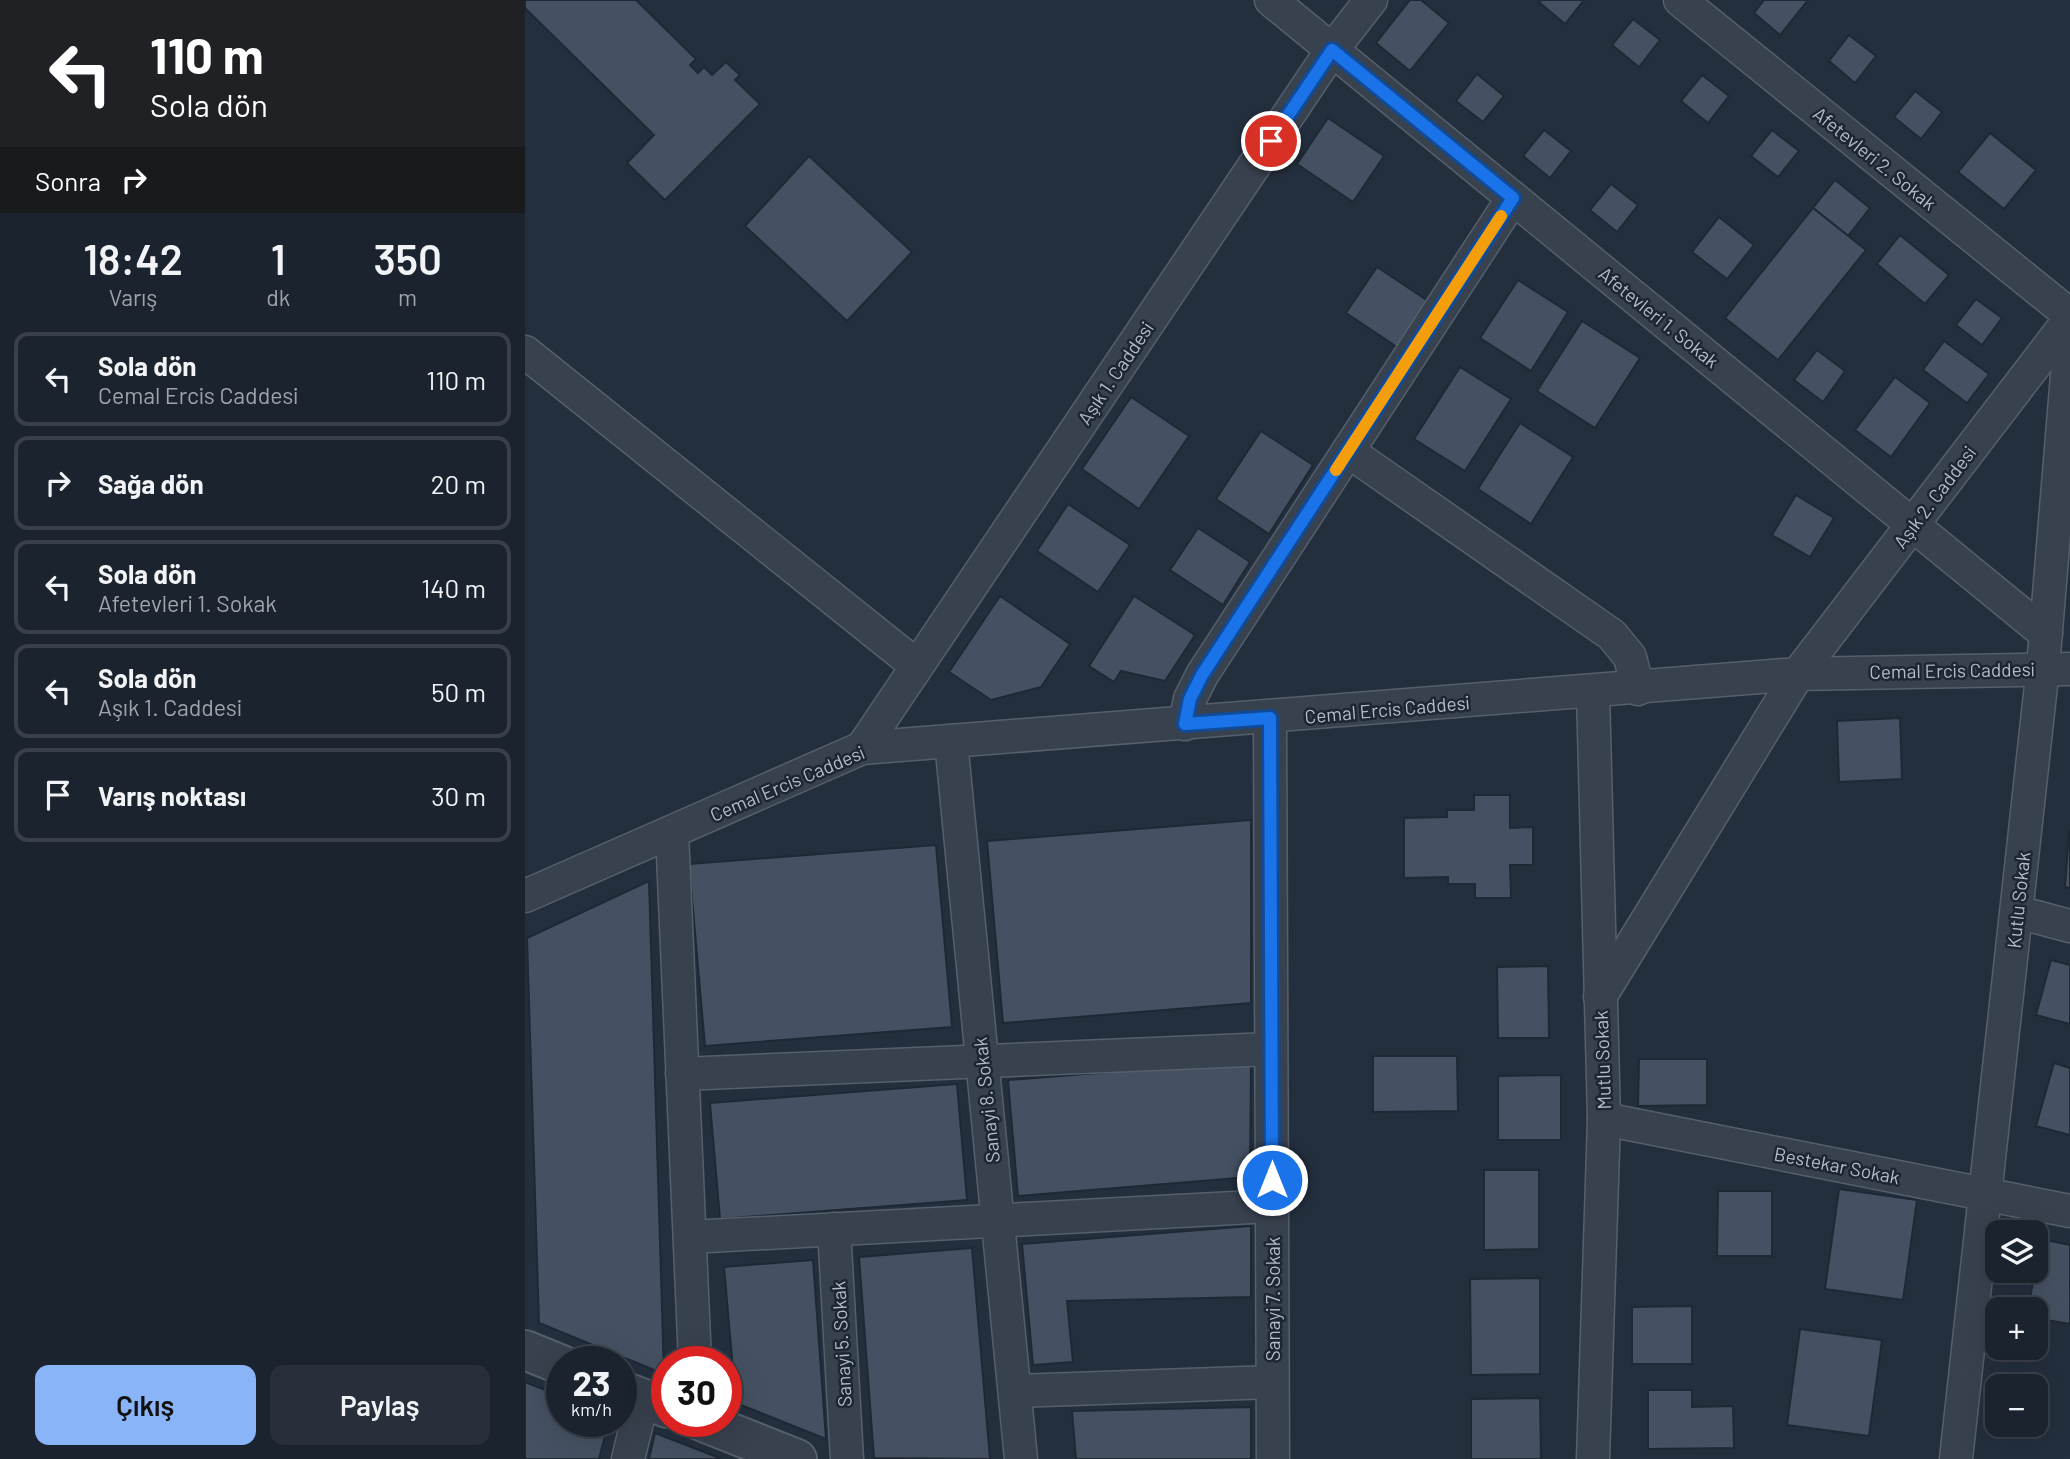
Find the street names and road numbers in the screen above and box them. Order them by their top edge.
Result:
street label: Afetevleri 2. Sokak [1809,101,1941,215]
street label: Afetevleri 1. Sokak [1594,262,1724,372]
street label: Aşık 1. Caddesi [1072,317,1158,429]
street label: Aşık 2. Caddesi [1888,441,1980,553]
street label: Cemal Ercis Caddesi [1869,657,2035,683]
street label: Cemal Ercis Caddesi [1304,690,1470,728]
street label: Cemal Ercis Caddesi [706,740,868,826]
street label: Kutlu Sokak [2001,851,2035,949]
street label: Mutlu Sokak [1589,1010,1615,1110]
street label: Sanayi 8. Sokak [968,1036,1004,1164]
street label: Bestekar Sokak [1772,1142,1902,1188]
street label: Sanayi 7. Sokak [1261,1237,1284,1361]
street label: Sanayi 5. Sokak [826,1280,856,1408]

